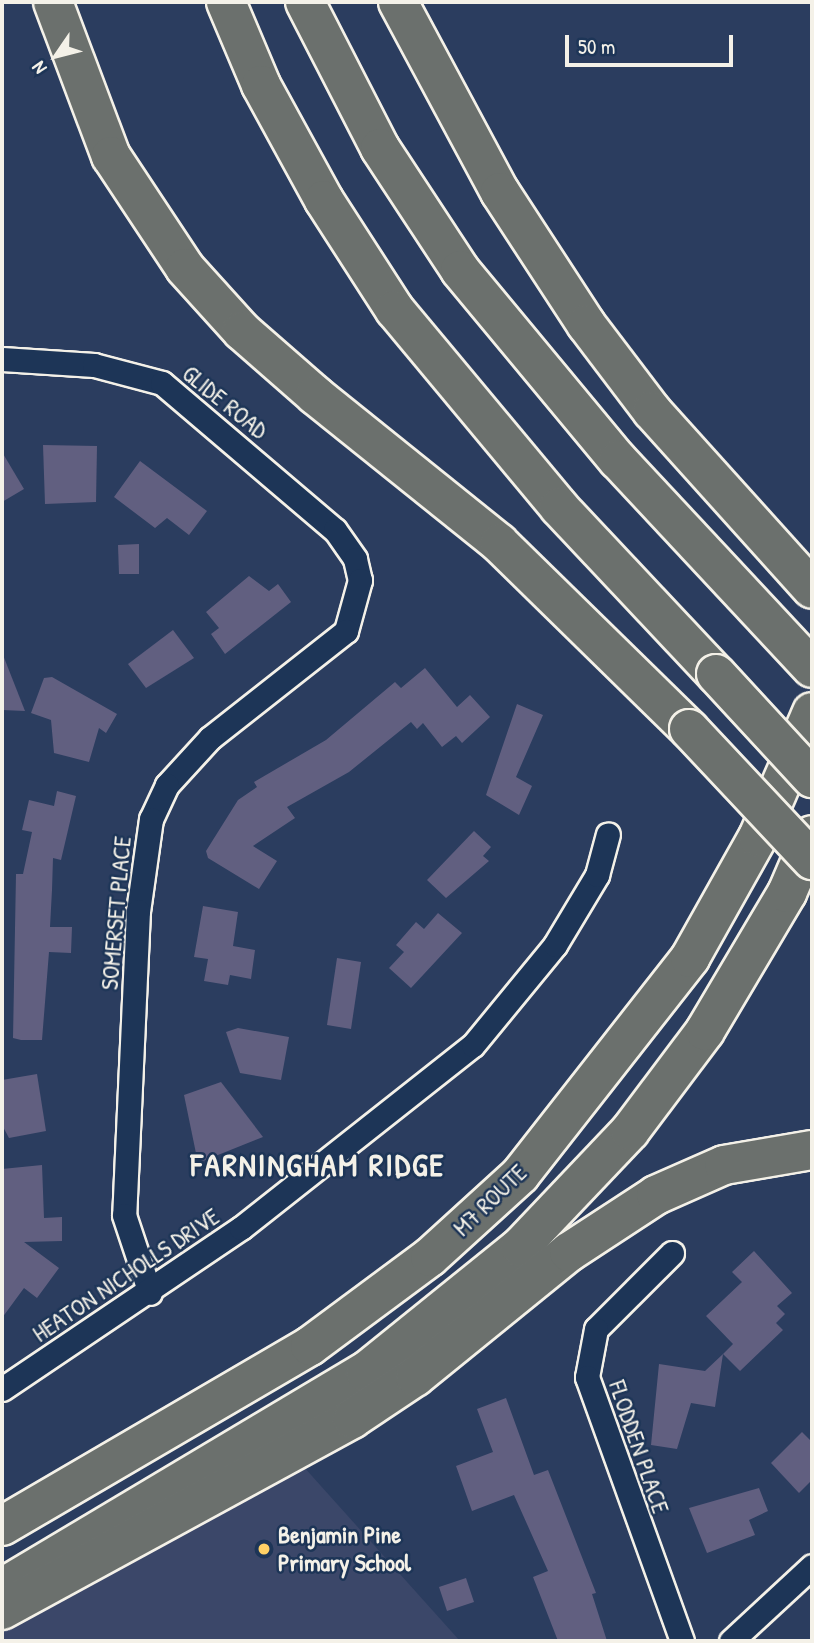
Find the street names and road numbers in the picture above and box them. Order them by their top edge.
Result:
street label: GLIDE ROAD [177,359,273,445]
street label: SOMERSET PLACE [95,835,137,991]
street label: M7 ROUTE [447,1158,533,1242]
street label: HEATON NICHOLLS DRIVE [27,1202,225,1348]
street label: FLODDEN PLACE [603,1377,675,1517]

